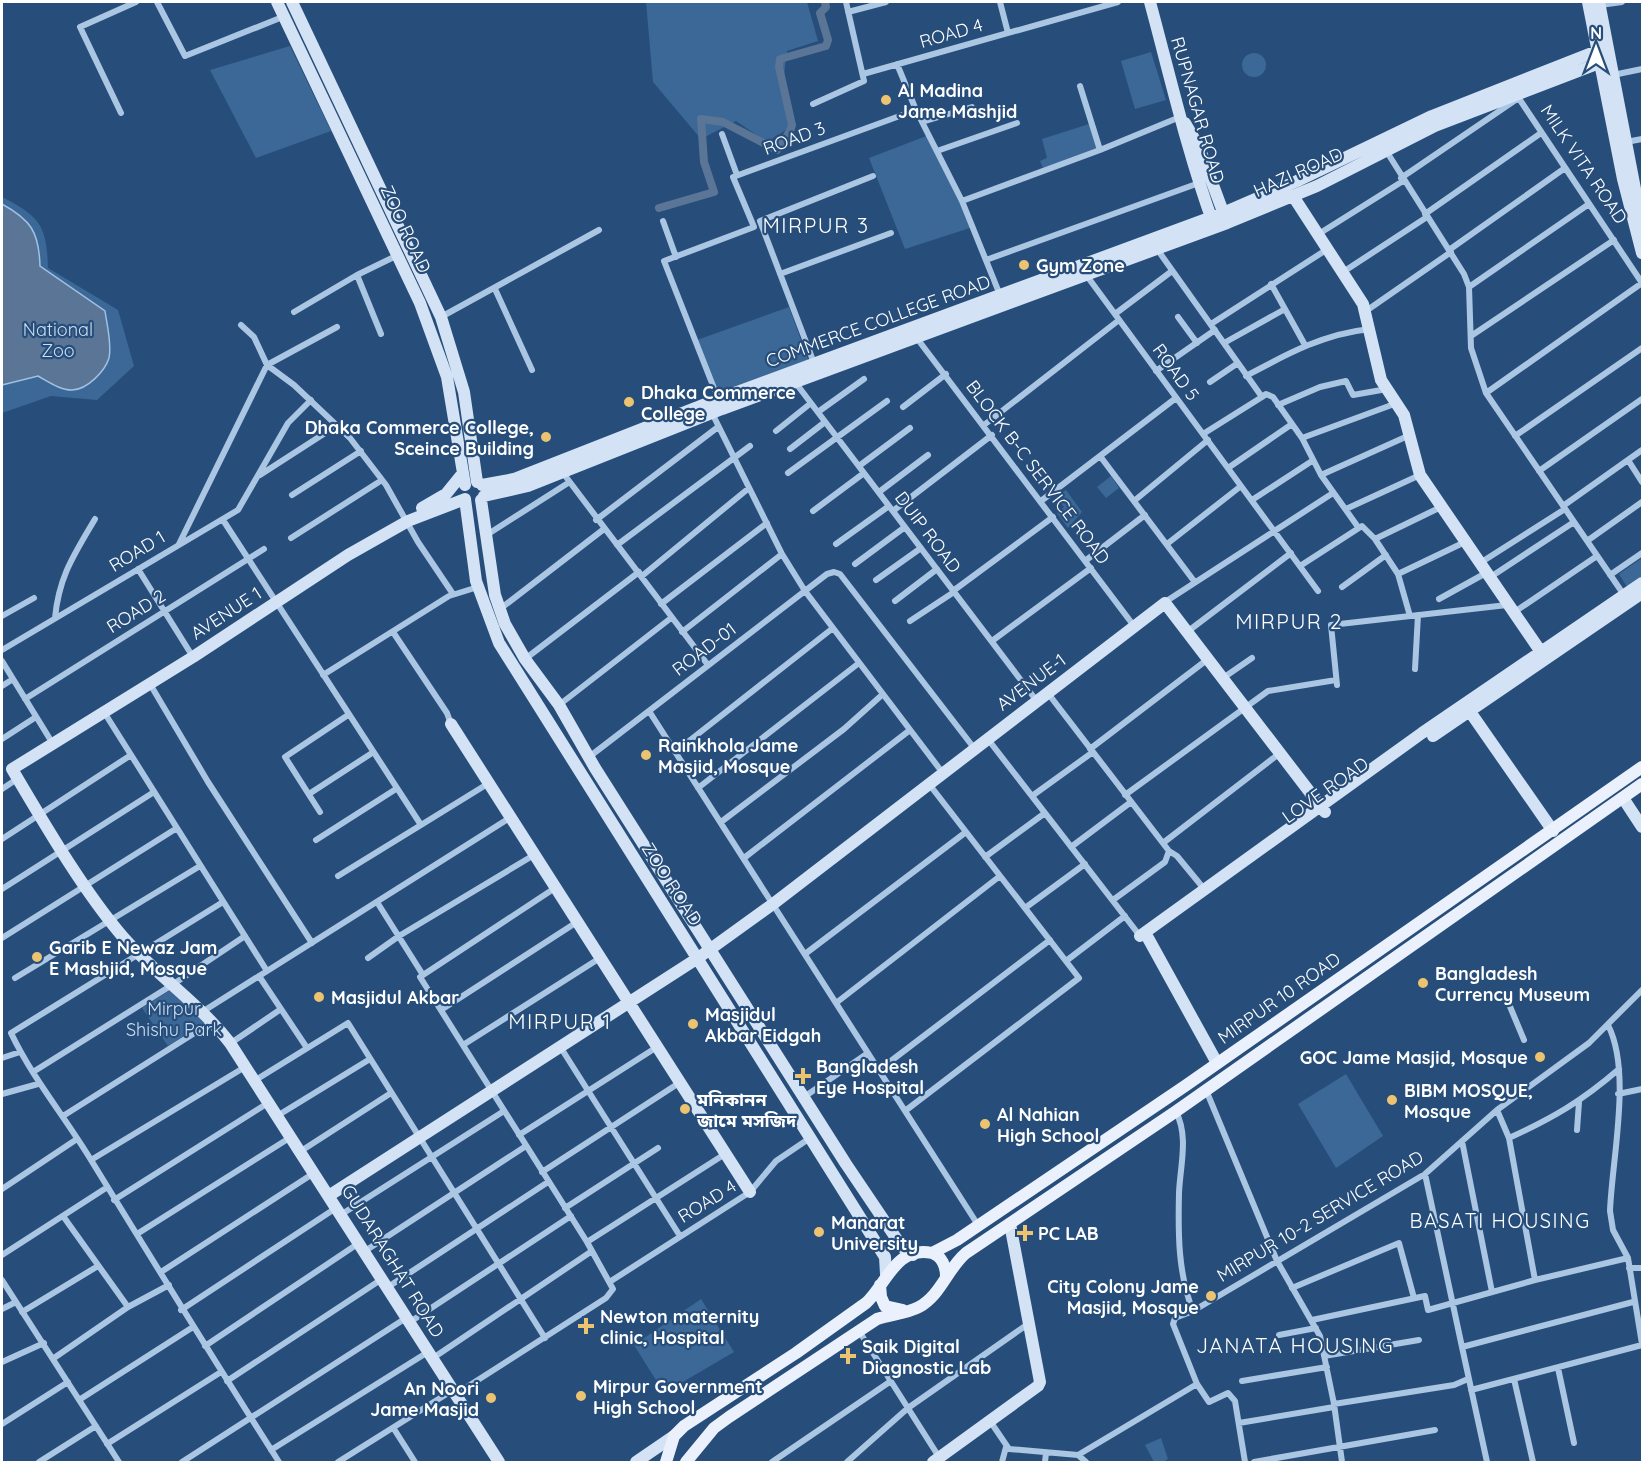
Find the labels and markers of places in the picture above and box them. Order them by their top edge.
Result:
place label: Al Madina Jame Mashjid [898,79,1017,123]
marker: Al Madina Jame Mashjid [879,93,893,107]
place label: Gym Zone [1036,254,1125,277]
marker: Gym Zone [1017,258,1031,272]
place label: Dhaka Commerce College [641,381,796,425]
marker: Dhaka Commerce College [622,395,636,409]
place label: Dhaka Commerce College, Sceince Building [305,416,534,460]
marker: Dhaka Commerce College, Sceince Building [539,430,553,444]
place label: Rainkhola Jame Masjid, Mosque [658,734,798,778]
marker: Rainkhola Jame Masjid, Mosque [639,748,653,762]
place label: Garib E Newaz Jam E Mashjid, Mosque [49,936,217,980]
marker: Garib E Newaz Jam E Mashjid, Mosque [30,950,44,964]
place label: Bangladesh Currency Museum [1435,962,1590,1006]
marker: Bangladesh Currency Museum [1416,976,1430,990]
place label: Masjidul Akbar [331,986,459,1009]
marker: Masjidul Akbar [312,990,326,1004]
place label: Masjidul Akbar Eidgah [705,1003,821,1047]
marker: Masjidul Akbar Eidgah [686,1017,700,1031]
place label: GOC Jame Masjid, Mosque [1300,1046,1528,1069]
marker: GOC Jame Masjid, Mosque [1533,1050,1547,1064]
place label: Bangladesh Eye Hospital [816,1055,924,1099]
marker: Bangladesh Eye Hospital [794,1067,812,1085]
place label: BIBM MOSQUE, Mosque [1404,1079,1533,1123]
place label: মনিকানন জামে মসজিদ [696,1088,797,1132]
marker: BIBM MOSQUE, Mosque [1385,1093,1399,1107]
marker: মনিকানন জামে মসজিদ [678,1102,692,1116]
place label: Al Nahian High School [997,1103,1099,1147]
marker: Al Nahian High School [978,1117,992,1131]
place label: Manarat University [831,1211,918,1255]
place label: PC LAB [1038,1222,1099,1245]
marker: PC LAB [1016,1224,1034,1242]
marker: Manarat University [812,1225,826,1239]
place label: City Colony Jame Masjid, Mosque [1047,1275,1199,1319]
marker: City Colony Jame Masjid, Mosque [1204,1289,1218,1303]
place label: Newton maternity clinic, Hospital [600,1305,759,1349]
marker: Newton maternity clinic, Hospital [577,1317,595,1335]
place label: Saik Digital Diagnostic Lab [862,1335,991,1379]
marker: Saik Digital Diagnostic Lab [839,1347,857,1365]
place label: Mirpur Government High School [593,1375,763,1419]
place label: An Noori Jame Masjid [370,1377,479,1421]
marker: Mirpur Government High School [574,1389,588,1403]
marker: An Noori Jame Masjid [484,1391,498,1405]

